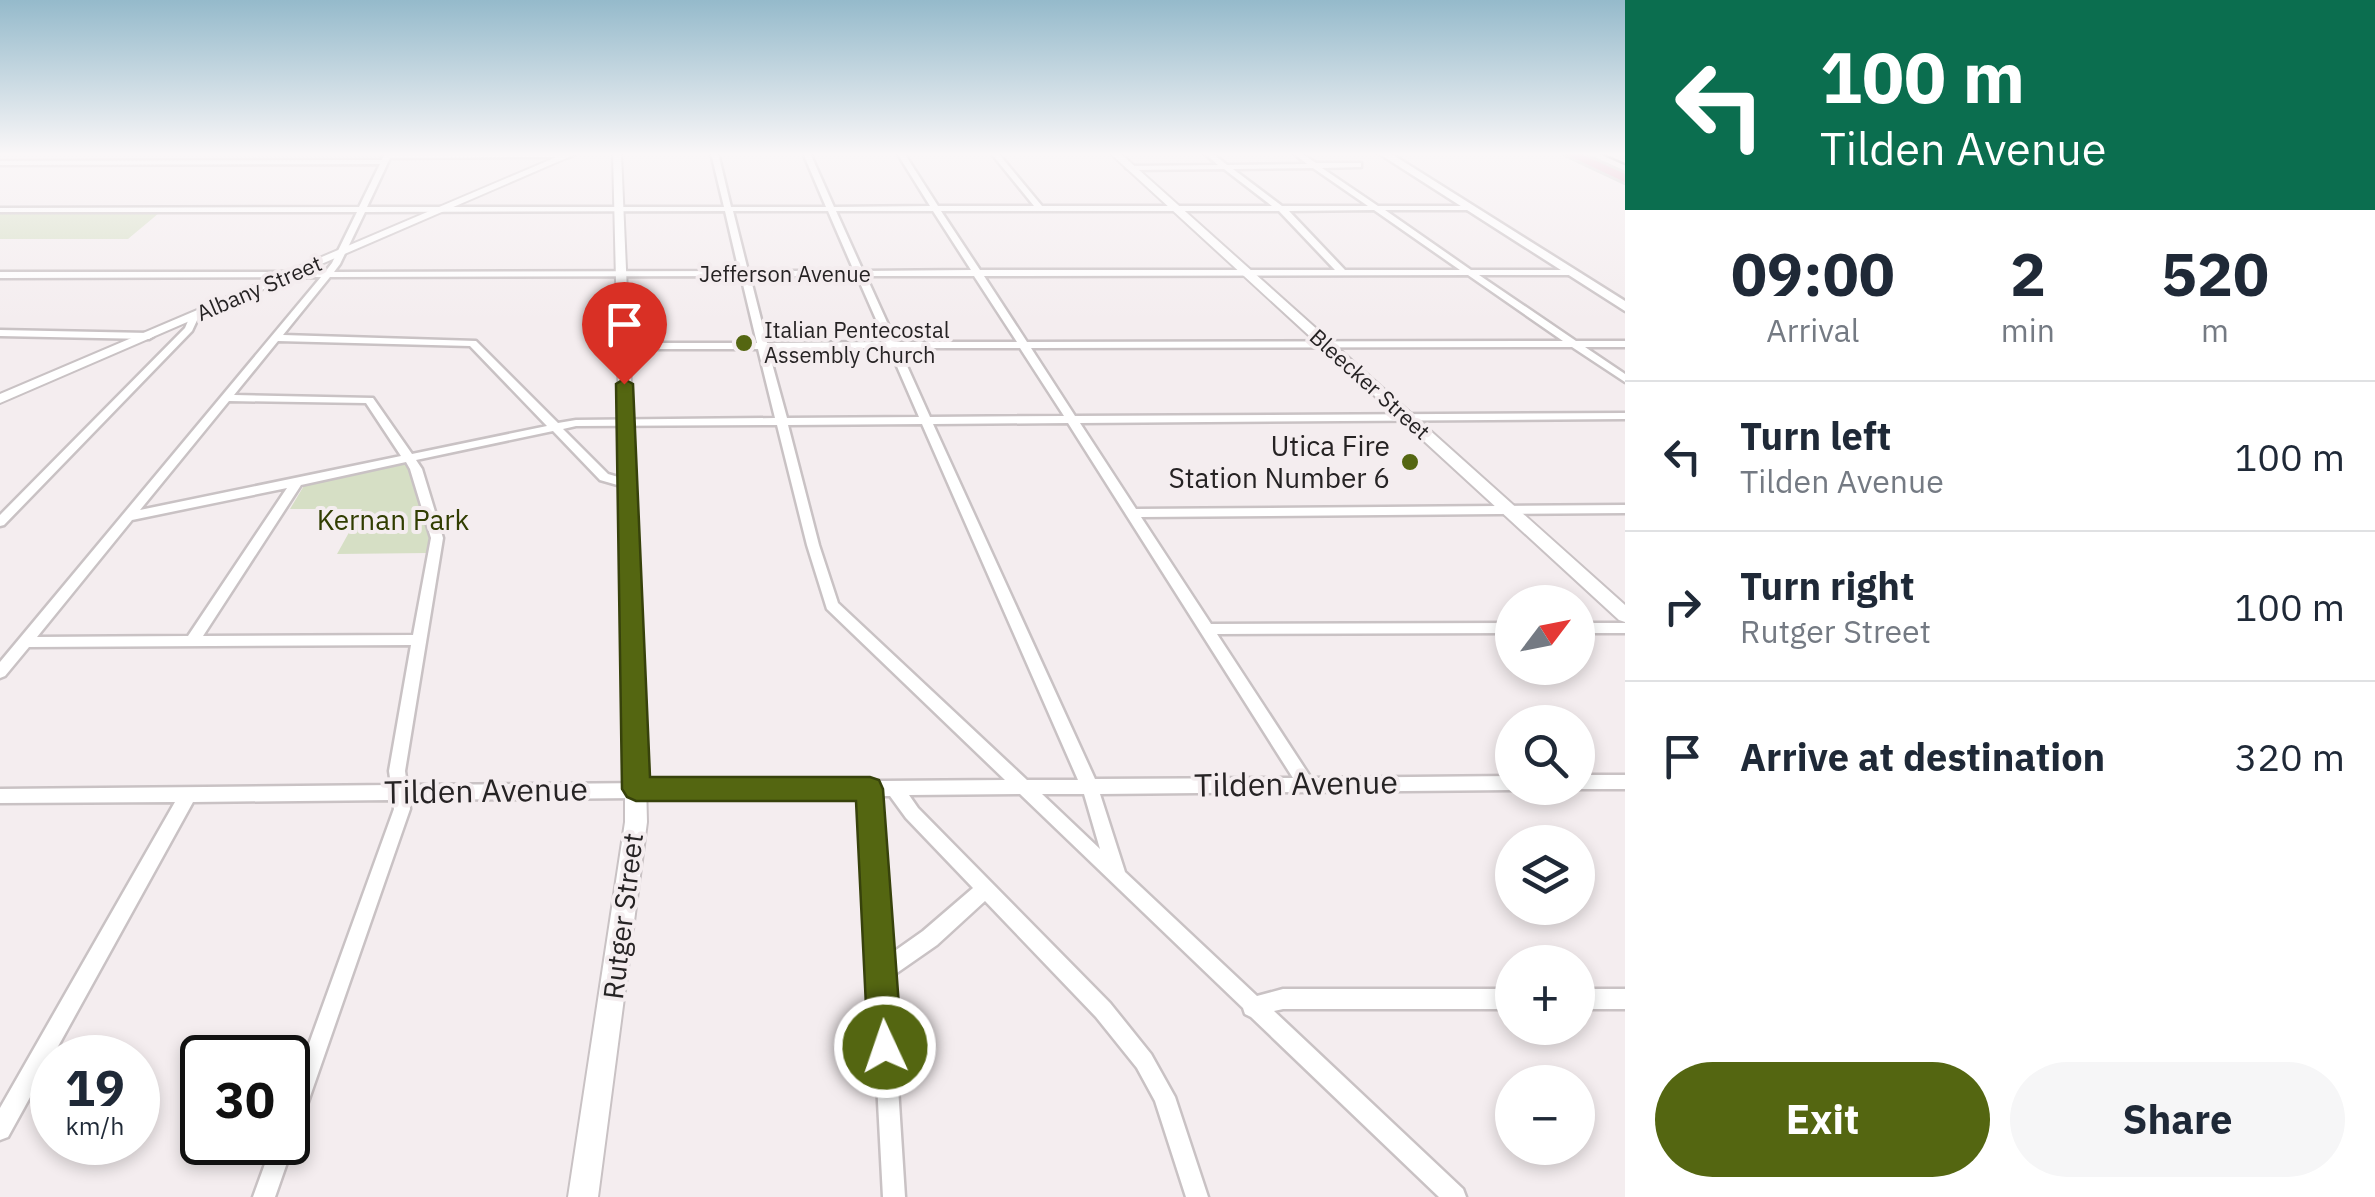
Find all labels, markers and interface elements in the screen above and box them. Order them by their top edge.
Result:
text: 100 m [1820,31,2025,122]
icon: left [1655,40,1785,170]
text: Tilden Avenue [1820,119,2106,177]
text: 09:00 [1731,234,1895,313]
text: 2 [2010,234,2046,313]
text: 520 [2161,234,2269,313]
street label: Albany Street [192,248,326,327]
street label: Jefferson Avenue [699,259,871,288]
pin [582,282,667,385]
icon: arrive [597,297,652,352]
text: Arrival [1766,309,1860,351]
text: min [2001,309,2055,351]
text: m [2201,309,2229,351]
place label: Italian Pentecostal Assembly Church [764,315,950,369]
street label: Bleecker Street [1304,322,1437,445]
marker: Italian Pentecostal Assembly Church [733,332,755,354]
text: Turn left [1740,411,1891,460]
place label: Utica Fire Station Number 6 [1168,427,1390,496]
icon: left [1655,429,1710,484]
text: 100 m [2234,432,2345,481]
marker: Utica Fire Station Number 6 [1399,451,1421,473]
text: Tilden Avenue [1740,460,1944,502]
park label: Kernan Park [317,501,470,538]
text: Turn right [1740,561,1915,610]
icon: right [1655,579,1710,634]
text: 100 m [2234,582,2345,631]
north arrow [1495,585,1595,685]
map controls [1495,585,1595,1165]
text: Rutger Street [1740,610,1931,652]
button: search [1495,705,1595,805]
icon: arrive [1655,729,1710,784]
text: Arrive at destination [1740,732,2105,781]
text: 320 m [2234,732,2345,781]
street label: Tilden Avenue [1194,760,1398,806]
street label: Tilden Avenue [384,767,588,813]
button: layers [1495,825,1595,925]
street label: Rutger Street [594,831,651,1001]
button: + [1495,945,1595,1045]
position arrow [833,995,937,1099]
speed limit sign: 30 [180,1035,310,1165]
text: 19 [65,1055,125,1120]
button: Exit [1655,1062,1990,1177]
button: Share [2010,1062,2345,1177]
button: − [1495,1065,1595,1165]
text: km/h [66,1109,124,1142]

